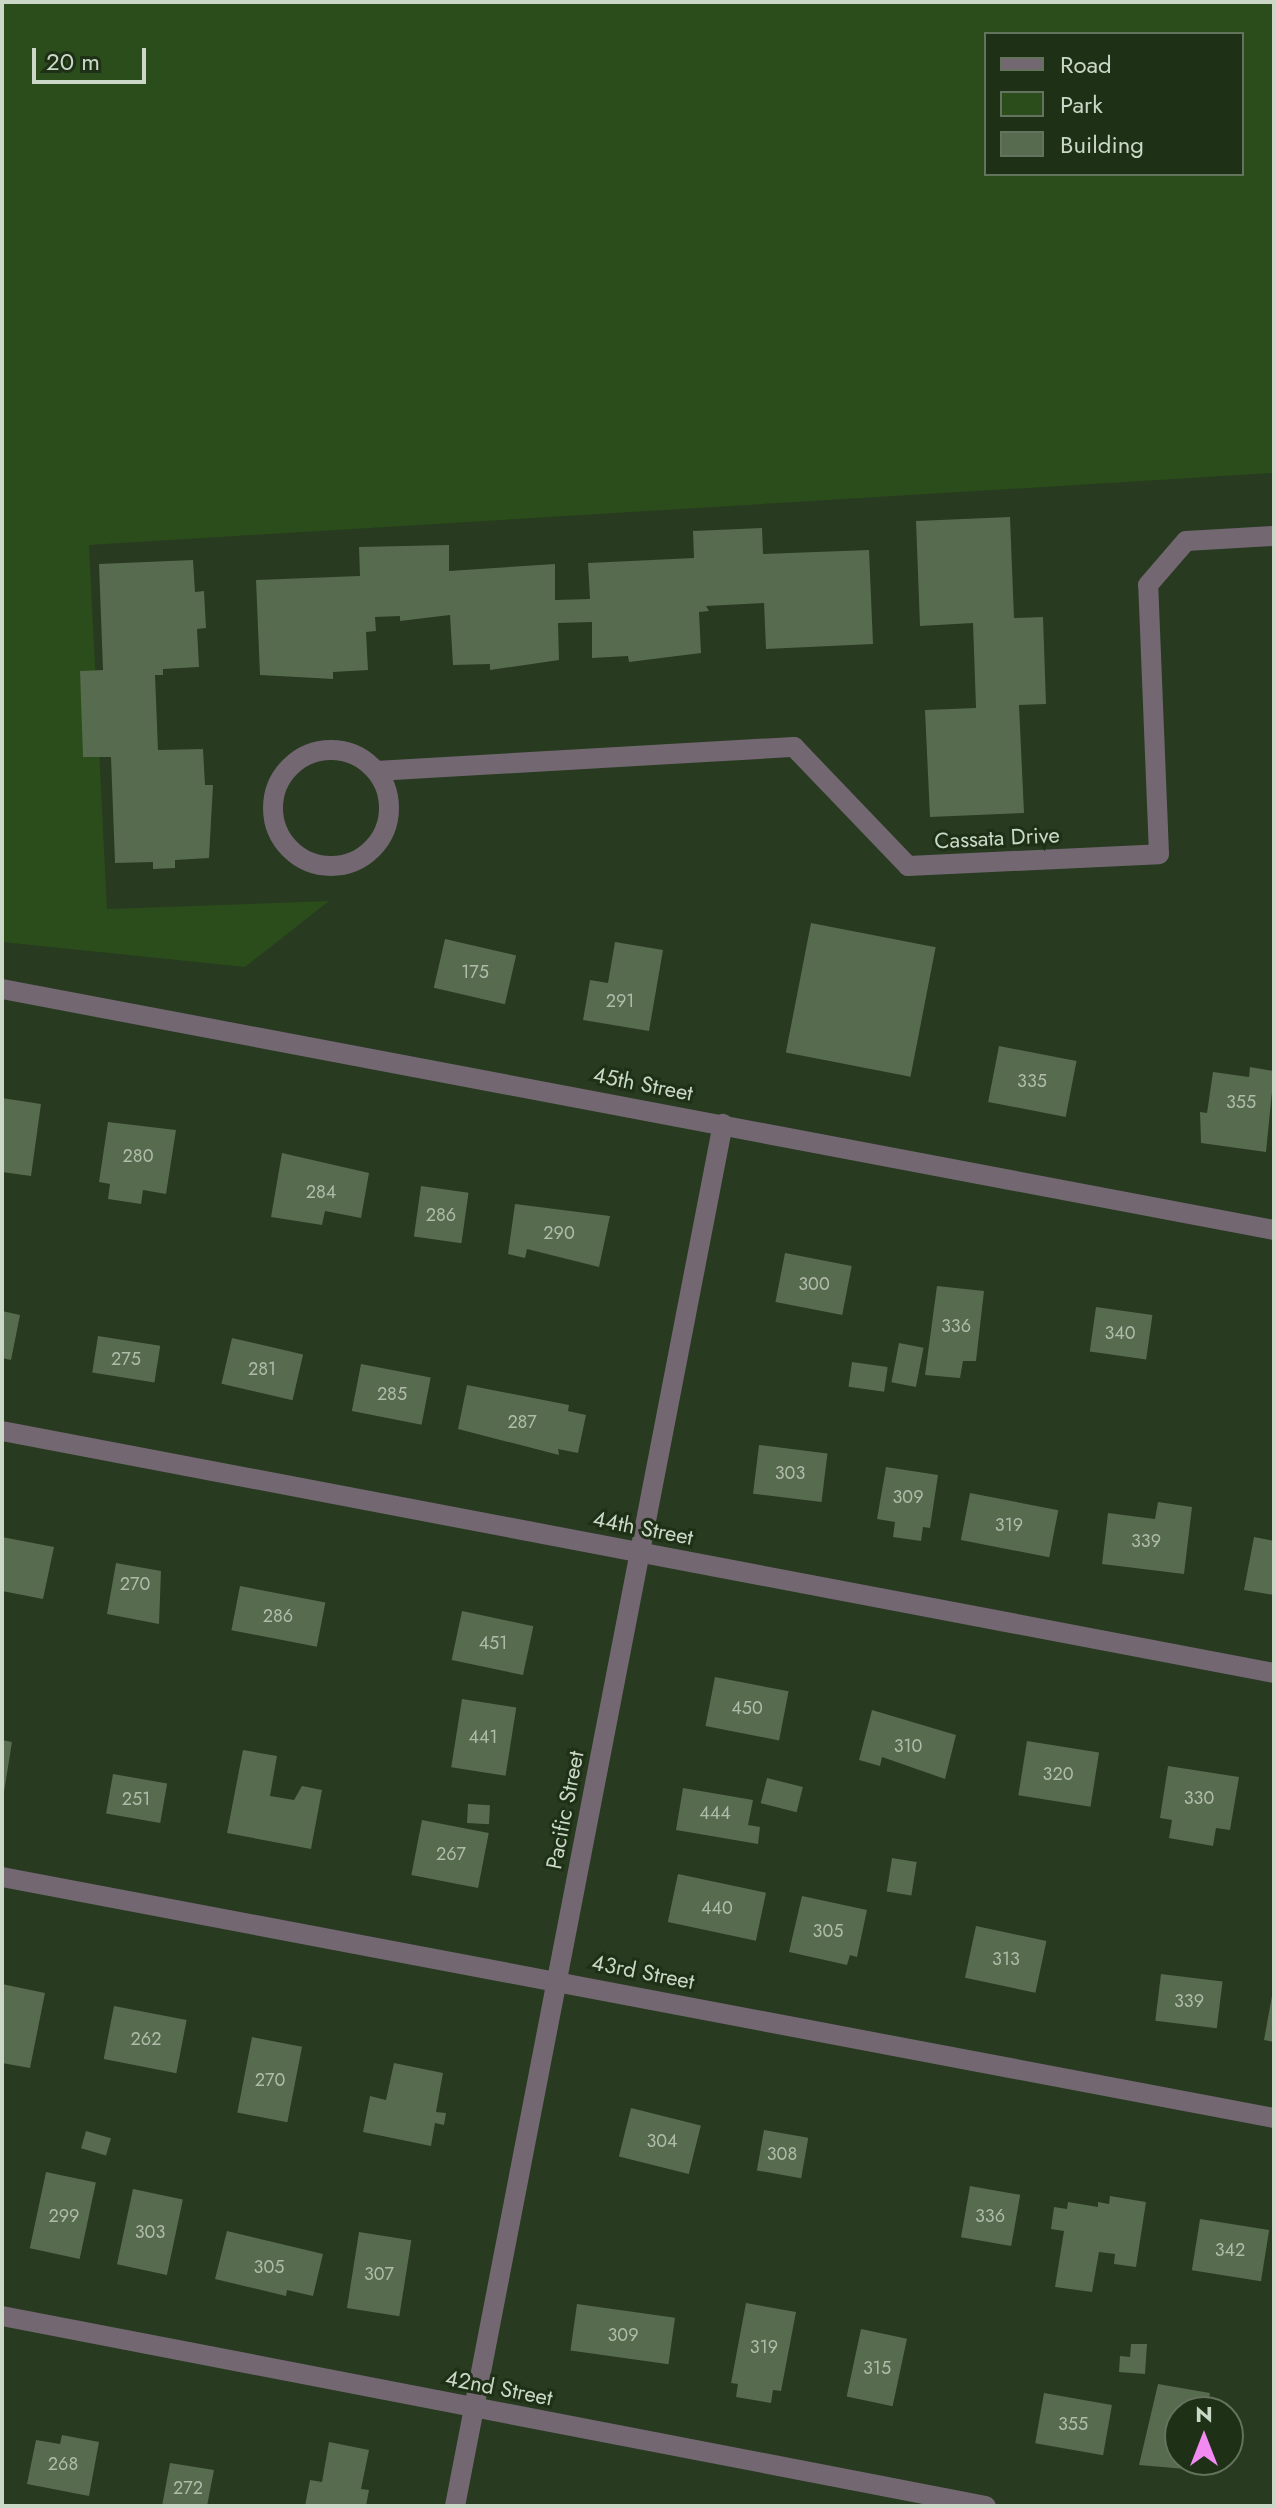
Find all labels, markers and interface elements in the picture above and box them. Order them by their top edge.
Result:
scale bar [36,32,150,82]
legend [984,32,1244,176]
text: 20 m [46,44,100,79]
text: Road [1060,47,1112,82]
text: Park [1060,87,1103,122]
text: Building [1060,127,1144,162]
street label: Cassata Drive [934,822,1060,854]
house number: 175 [461,961,489,983]
house number: 291 [606,990,634,1012]
street label: 45th Street [591,1061,695,1107]
house number: 335 [1017,1070,1047,1092]
house number: 355 [1226,1091,1256,1113]
house number: 280 [123,1145,153,1167]
house number: 284 [306,1181,336,1203]
house number: 286 [426,1204,456,1226]
house number: 290 [543,1222,575,1244]
house number: 300 [798,1273,830,1295]
house number: 336 [941,1315,971,1337]
house number: 340 [1104,1322,1136,1344]
house number: 275 [111,1348,141,1370]
house number: 281 [248,1358,276,1380]
house number: 285 [377,1383,407,1405]
house number: 287 [507,1411,537,1433]
house number: 303 [775,1462,805,1484]
house number: 309 [893,1486,923,1508]
street label: 44th Street [591,1505,695,1551]
house number: 319 [995,1514,1023,1536]
house number: 339 [1131,1530,1161,1552]
house number: 270 [120,1573,150,1595]
house number: 286 [263,1605,293,1627]
house number: 451 [479,1632,507,1654]
house number: 450 [731,1697,763,1719]
house number: 441 [468,1726,498,1748]
house number: 310 [894,1735,922,1757]
street label: Pacific Street [541,1749,589,1871]
house number: 320 [1043,1763,1073,1785]
house number: 330 [1184,1787,1214,1809]
house number: 251 [122,1788,150,1810]
house number: 444 [699,1802,731,1824]
house number: 267 [436,1843,466,1865]
house number: 440 [701,1897,733,1919]
house number: 305 [813,1920,843,1942]
house number: 313 [992,1948,1020,1970]
street label: 43rd Street [589,1949,697,1995]
house number: 339 [1174,1990,1204,2012]
house number: 262 [131,2028,161,2050]
house number: 270 [255,2069,285,2091]
house number: 304 [646,2130,678,2152]
house number: 308 [767,2143,797,2165]
house number: 299 [49,2205,79,2227]
house number: 336 [975,2205,1005,2227]
house number: 303 [135,2221,165,2243]
house number: 342 [1215,2239,1245,2261]
house number: 305 [254,2256,284,2278]
house number: 307 [364,2263,394,2285]
house number: 309 [608,2324,638,2346]
house number: 319 [750,2336,778,2358]
house number: 315 [863,2357,891,2379]
street label: 42nd Street [443,2365,555,2411]
north arrow [1164,2396,1244,2476]
text: N [1195,2398,1213,2430]
house number: 355 [1058,2413,1088,2435]
house number: 268 [48,2453,78,2475]
house number: 272 [173,2477,203,2499]

